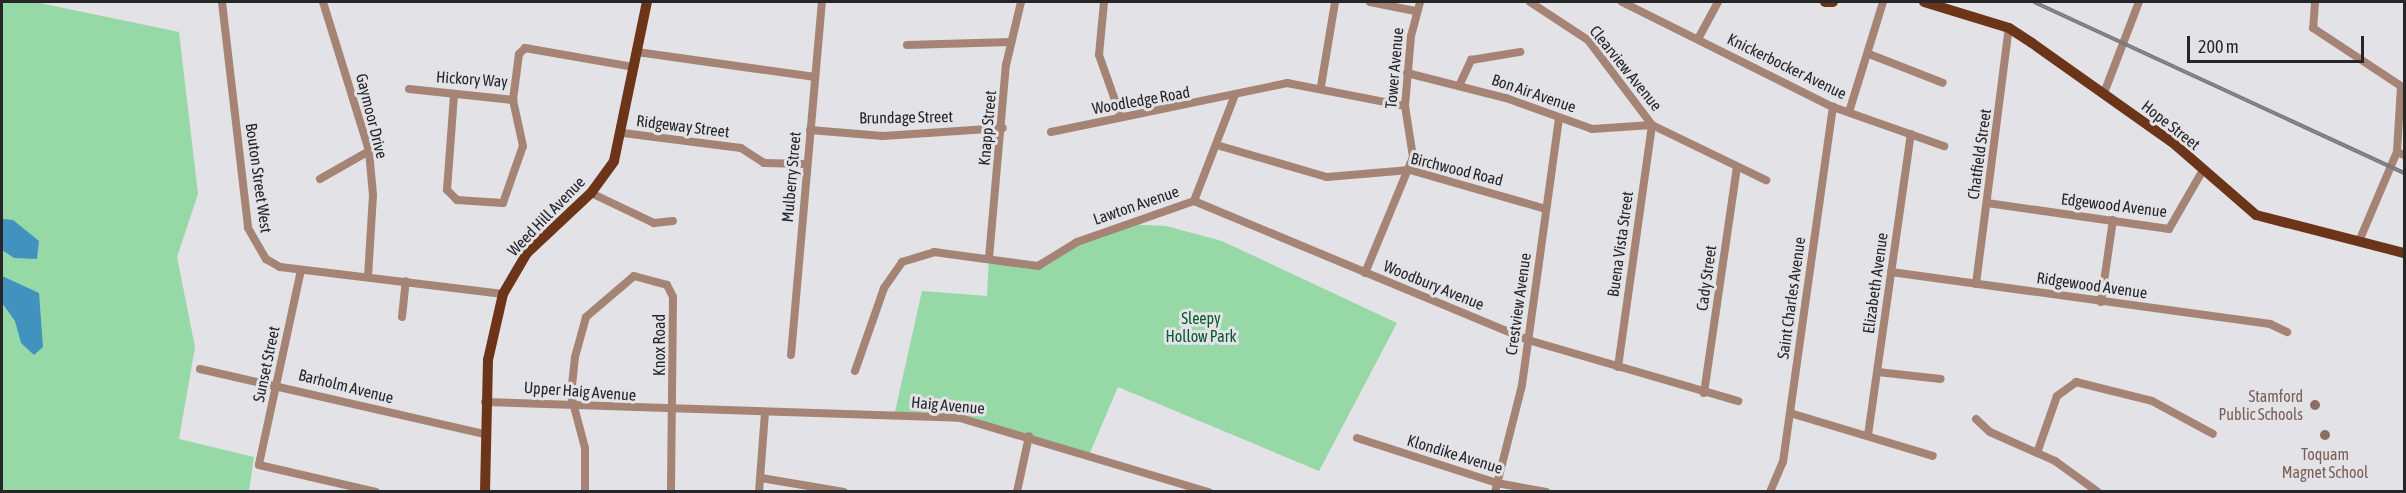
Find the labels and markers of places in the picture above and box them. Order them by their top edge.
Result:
place label: Stamford Public Schools [2218,386,2303,424]
marker: Stamford Public Schools [2308,398,2322,412]
marker: Toquam Magnet School [2318,428,2332,442]
place label: Toquam Magnet School [2282,444,2368,482]

